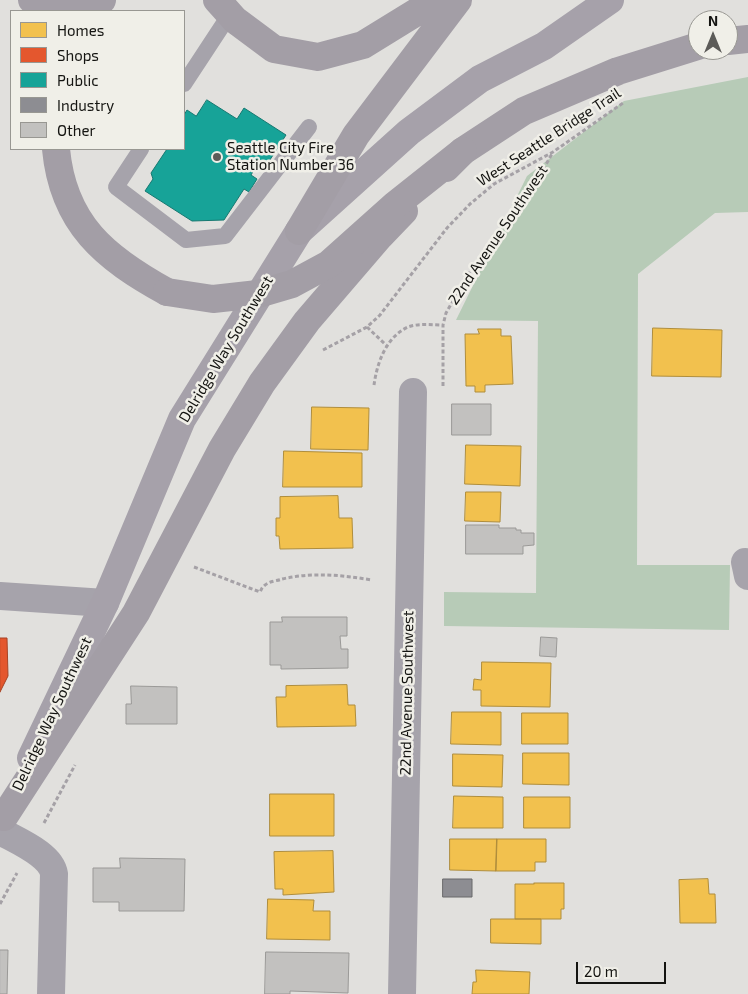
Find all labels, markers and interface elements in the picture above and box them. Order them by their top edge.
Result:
legend [10,10,185,150]
north arrow [688,10,738,60]
text: N [708,12,718,29]
text: Homes [57,21,104,39]
text: Shops [57,46,99,64]
text: Public [57,71,98,89]
street label: West Seattle Bridge Trail [474,84,624,190]
text: Industry [57,96,114,114]
text: Other [57,121,96,139]
place label: Seattle City Fire Station Number 36 [227,139,354,174]
marker: Seattle City Fire Station Number 36 [211,151,223,163]
street label: 22nd Avenue Southwest [444,162,552,308]
street label: Delridge Way Southwest [175,272,277,426]
street label: 22nd Avenue Southwest [397,610,417,776]
street label: Delridge Way Southwest [8,634,96,794]
scale bar [578,952,668,984]
text: 20 m [584,962,618,980]

